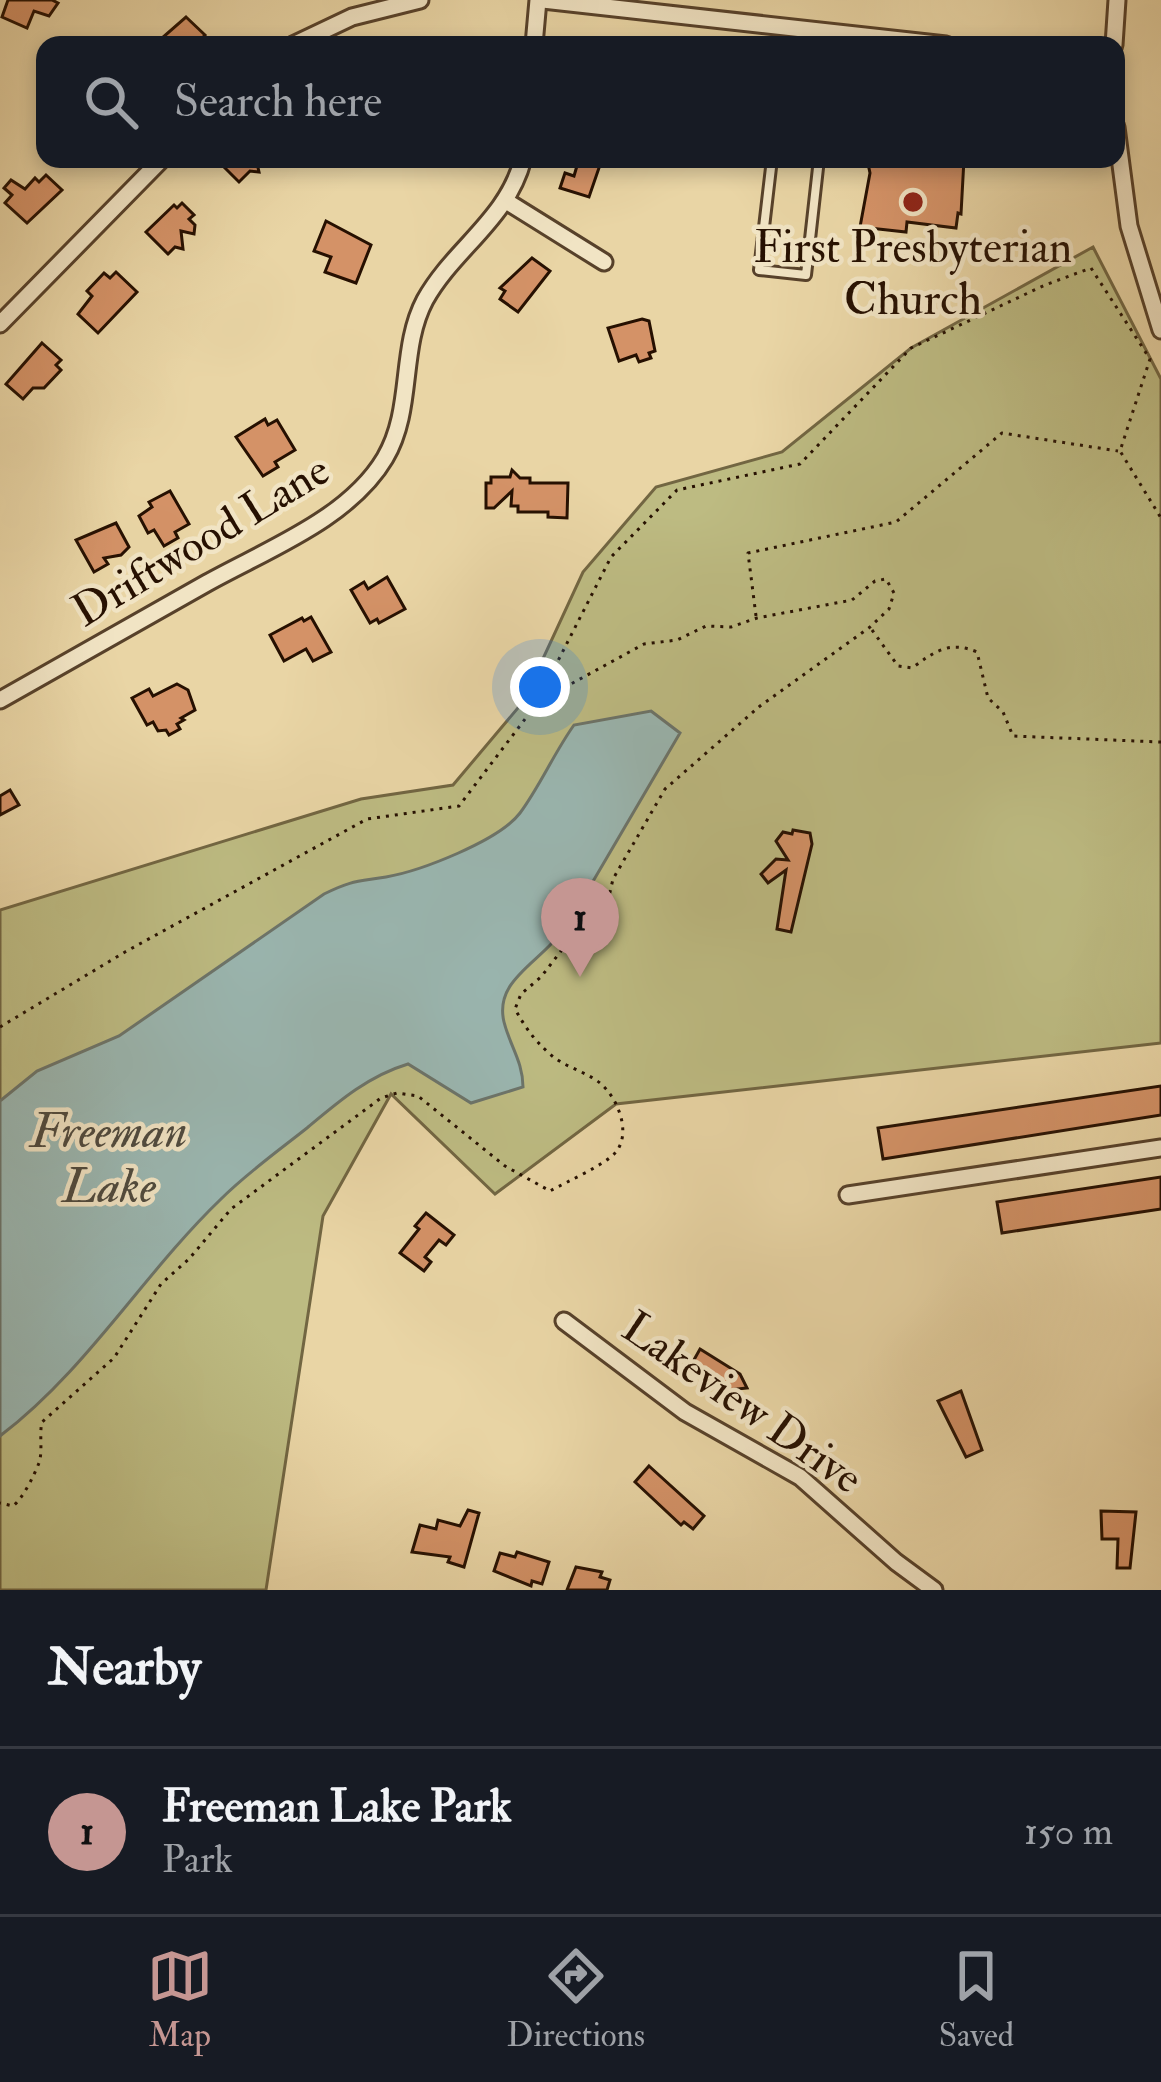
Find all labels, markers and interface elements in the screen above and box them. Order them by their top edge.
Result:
search box [36,36,1125,168]
icon: search [78,69,144,135]
text: Search here [174,74,382,130]
marker: First Presbyterian Church [900,189,926,215]
place label: First Presbyterian Church [754,220,1072,328]
street label: Driftwood Lane [62,442,340,640]
your location [510,657,570,717]
pin: 1 [541,878,619,977]
water label: Freeman Lake [28,1102,188,1217]
street label: Lakeview Drive [611,1299,873,1507]
text: Nearby [48,1636,201,1700]
text: Freeman Lake Park [162,1779,512,1835]
text: 1 [80,1807,94,1856]
text: 150 m [1024,1807,1113,1856]
text: Park [162,1835,233,1884]
tab: Map [147,1943,213,2056]
tab: Directions [507,1943,645,2056]
tab: Saved [939,1943,1014,2056]

